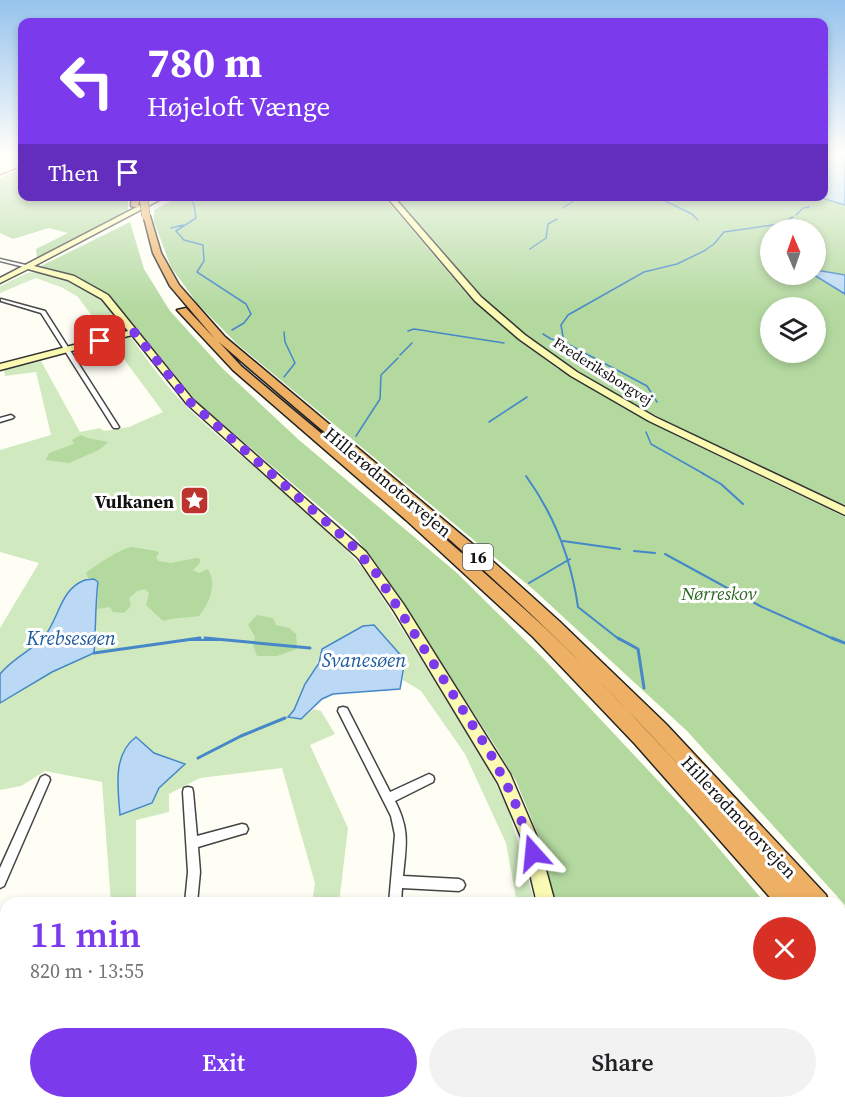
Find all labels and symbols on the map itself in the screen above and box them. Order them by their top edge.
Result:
north arrow [760,219,826,285]
pin [74,315,125,366]
street label: Frederiksborgvej [549,332,657,410]
street label: Hillerødmotorvejen [319,421,457,543]
place icon: Vulkanen [179,485,211,517]
place label: Vulkanen [95,489,174,514]
road number: 16 [463,544,493,570]
park label: Nørreskov [681,581,757,606]
water label: Krebsesøen [25,624,117,652]
water label: Svanesøen [322,646,407,674]
street label: Hillerødmotorvejen [675,750,803,884]
position arrow [501,821,565,885]

